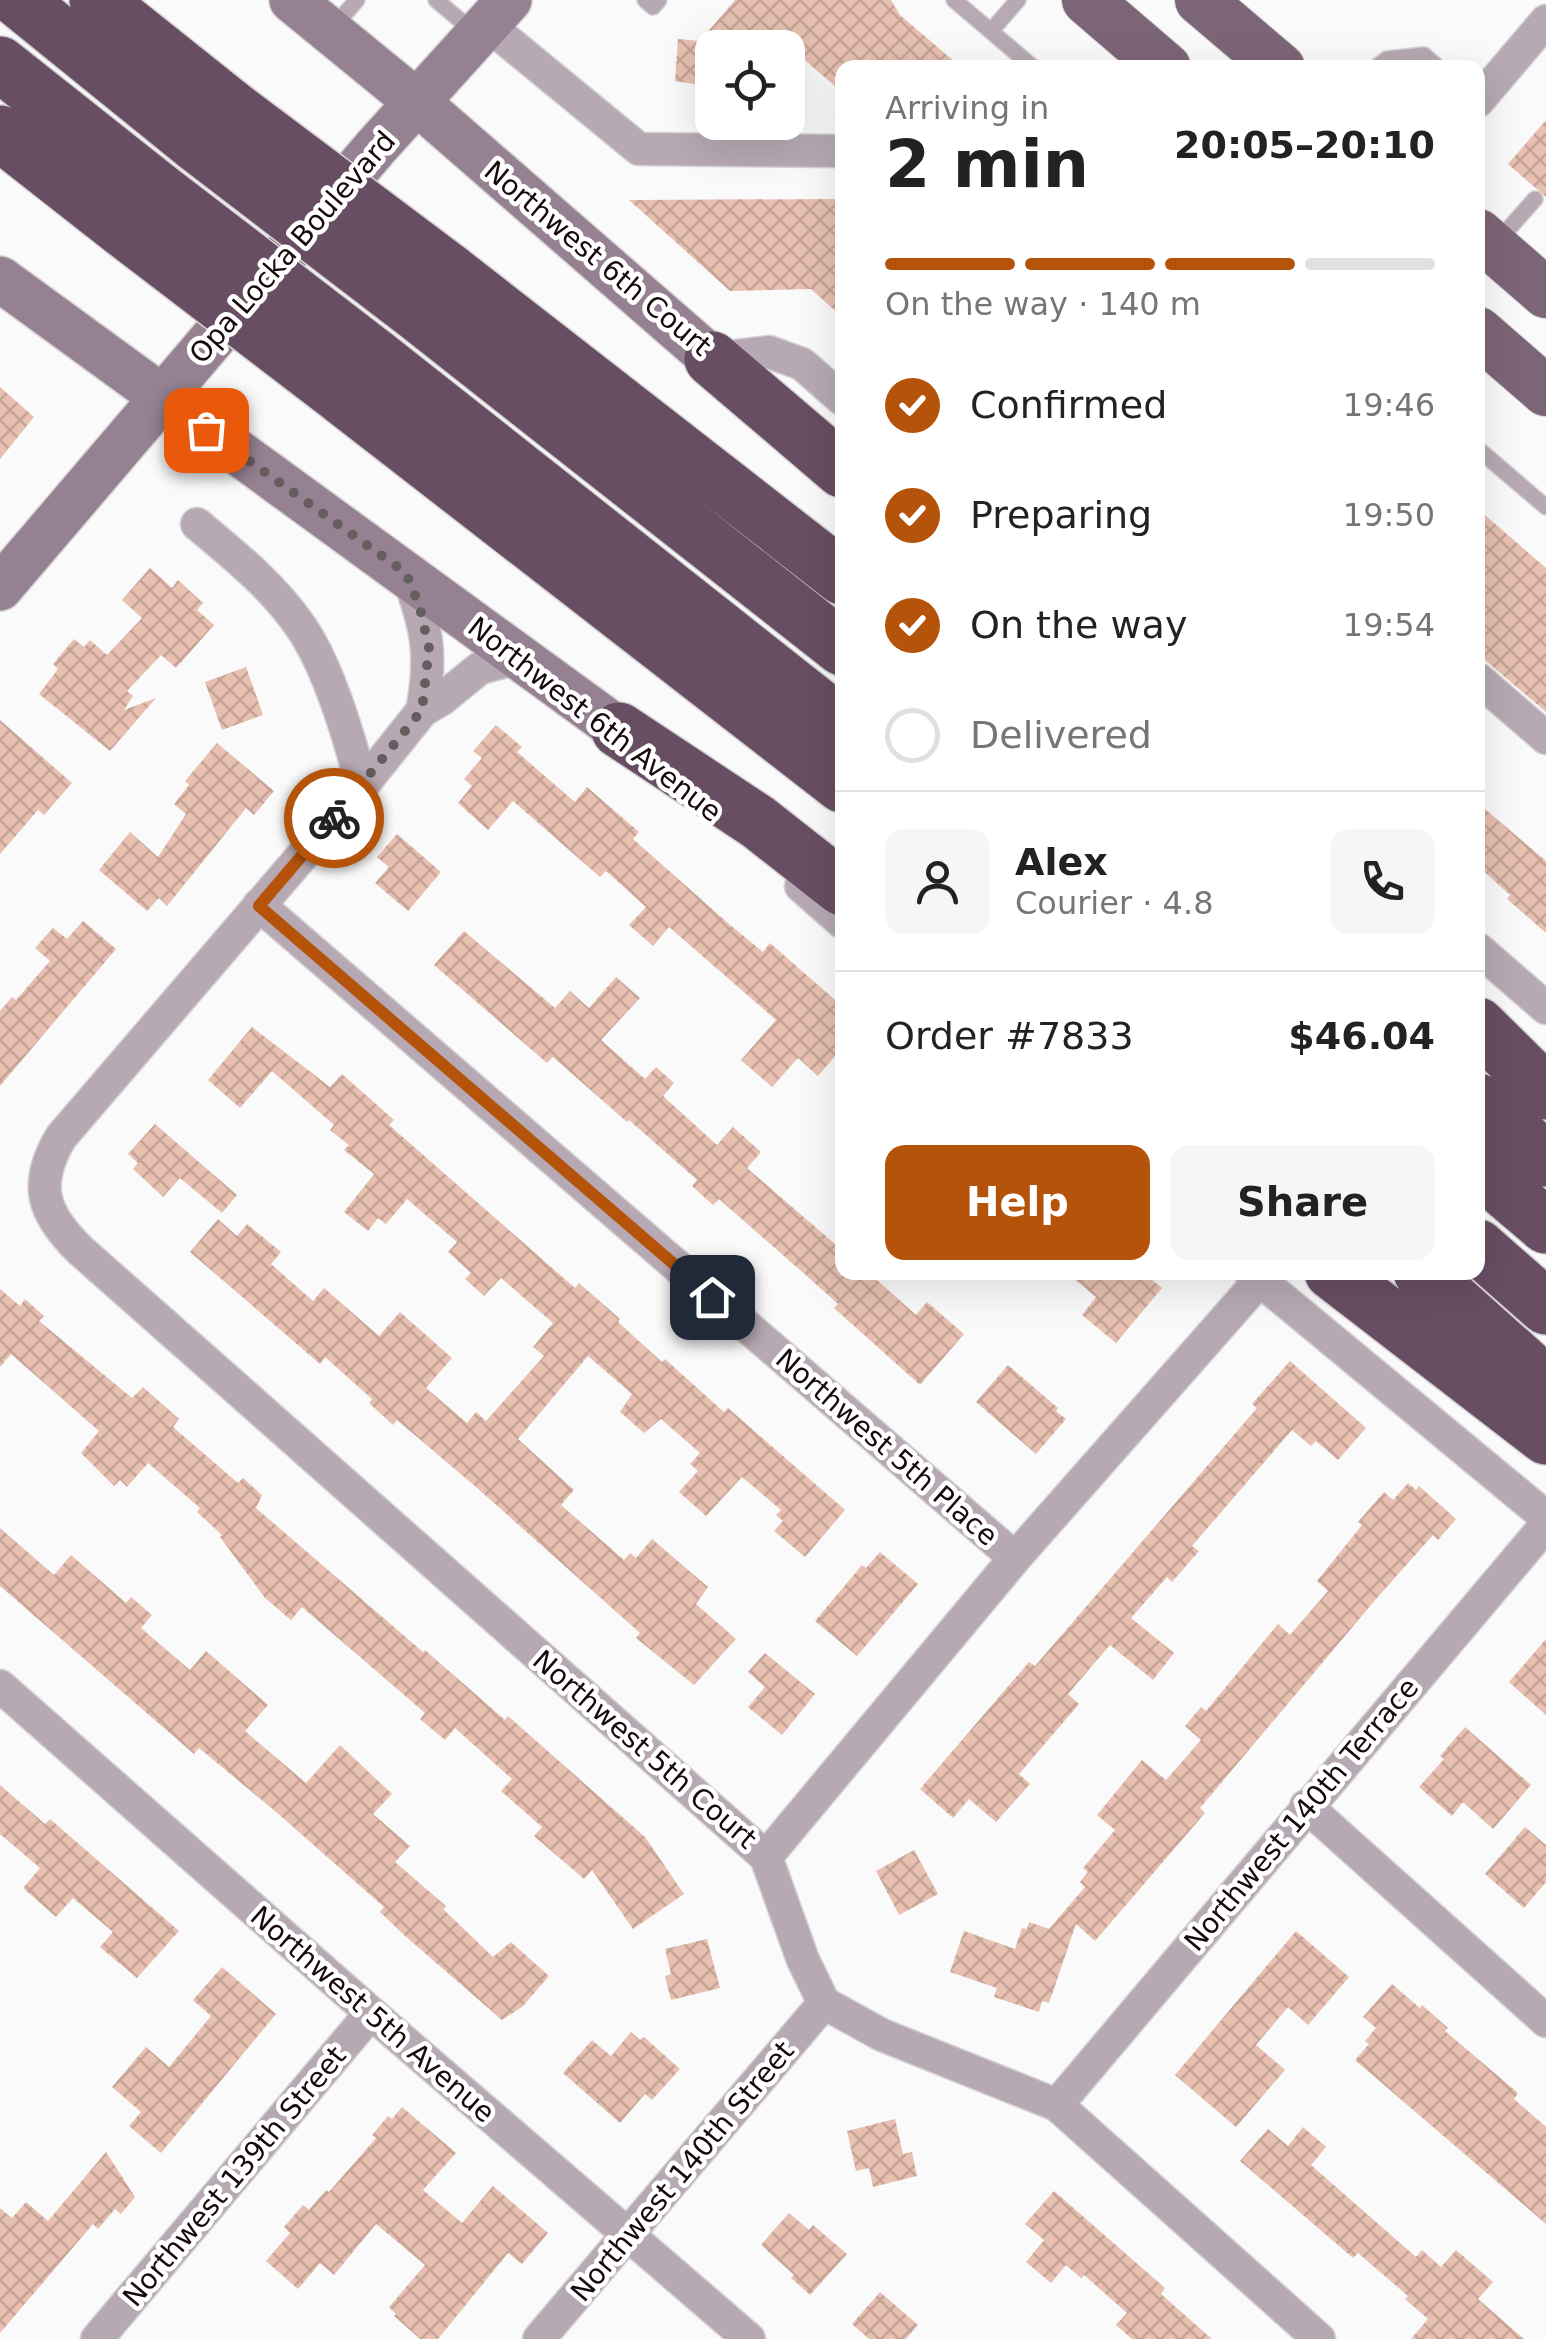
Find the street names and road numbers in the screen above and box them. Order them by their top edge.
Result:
street label: Opa Locka Boulevard [183,124,402,370]
street label: Northwest 6th Court [478,154,718,363]
street label: Northwest 6th Avenue [461,610,728,829]
street label: Northwest 5th Place [769,1342,1004,1553]
street label: Northwest 5th Court [526,1643,763,1855]
street label: Northwest 140th Terrace [1178,1671,1425,1957]
street label: Northwest 5th Avenue [244,1899,501,2129]
street label: Northwest 140th Street [564,2035,801,2308]
street label: Northwest 139th Street [116,2040,353,2313]

